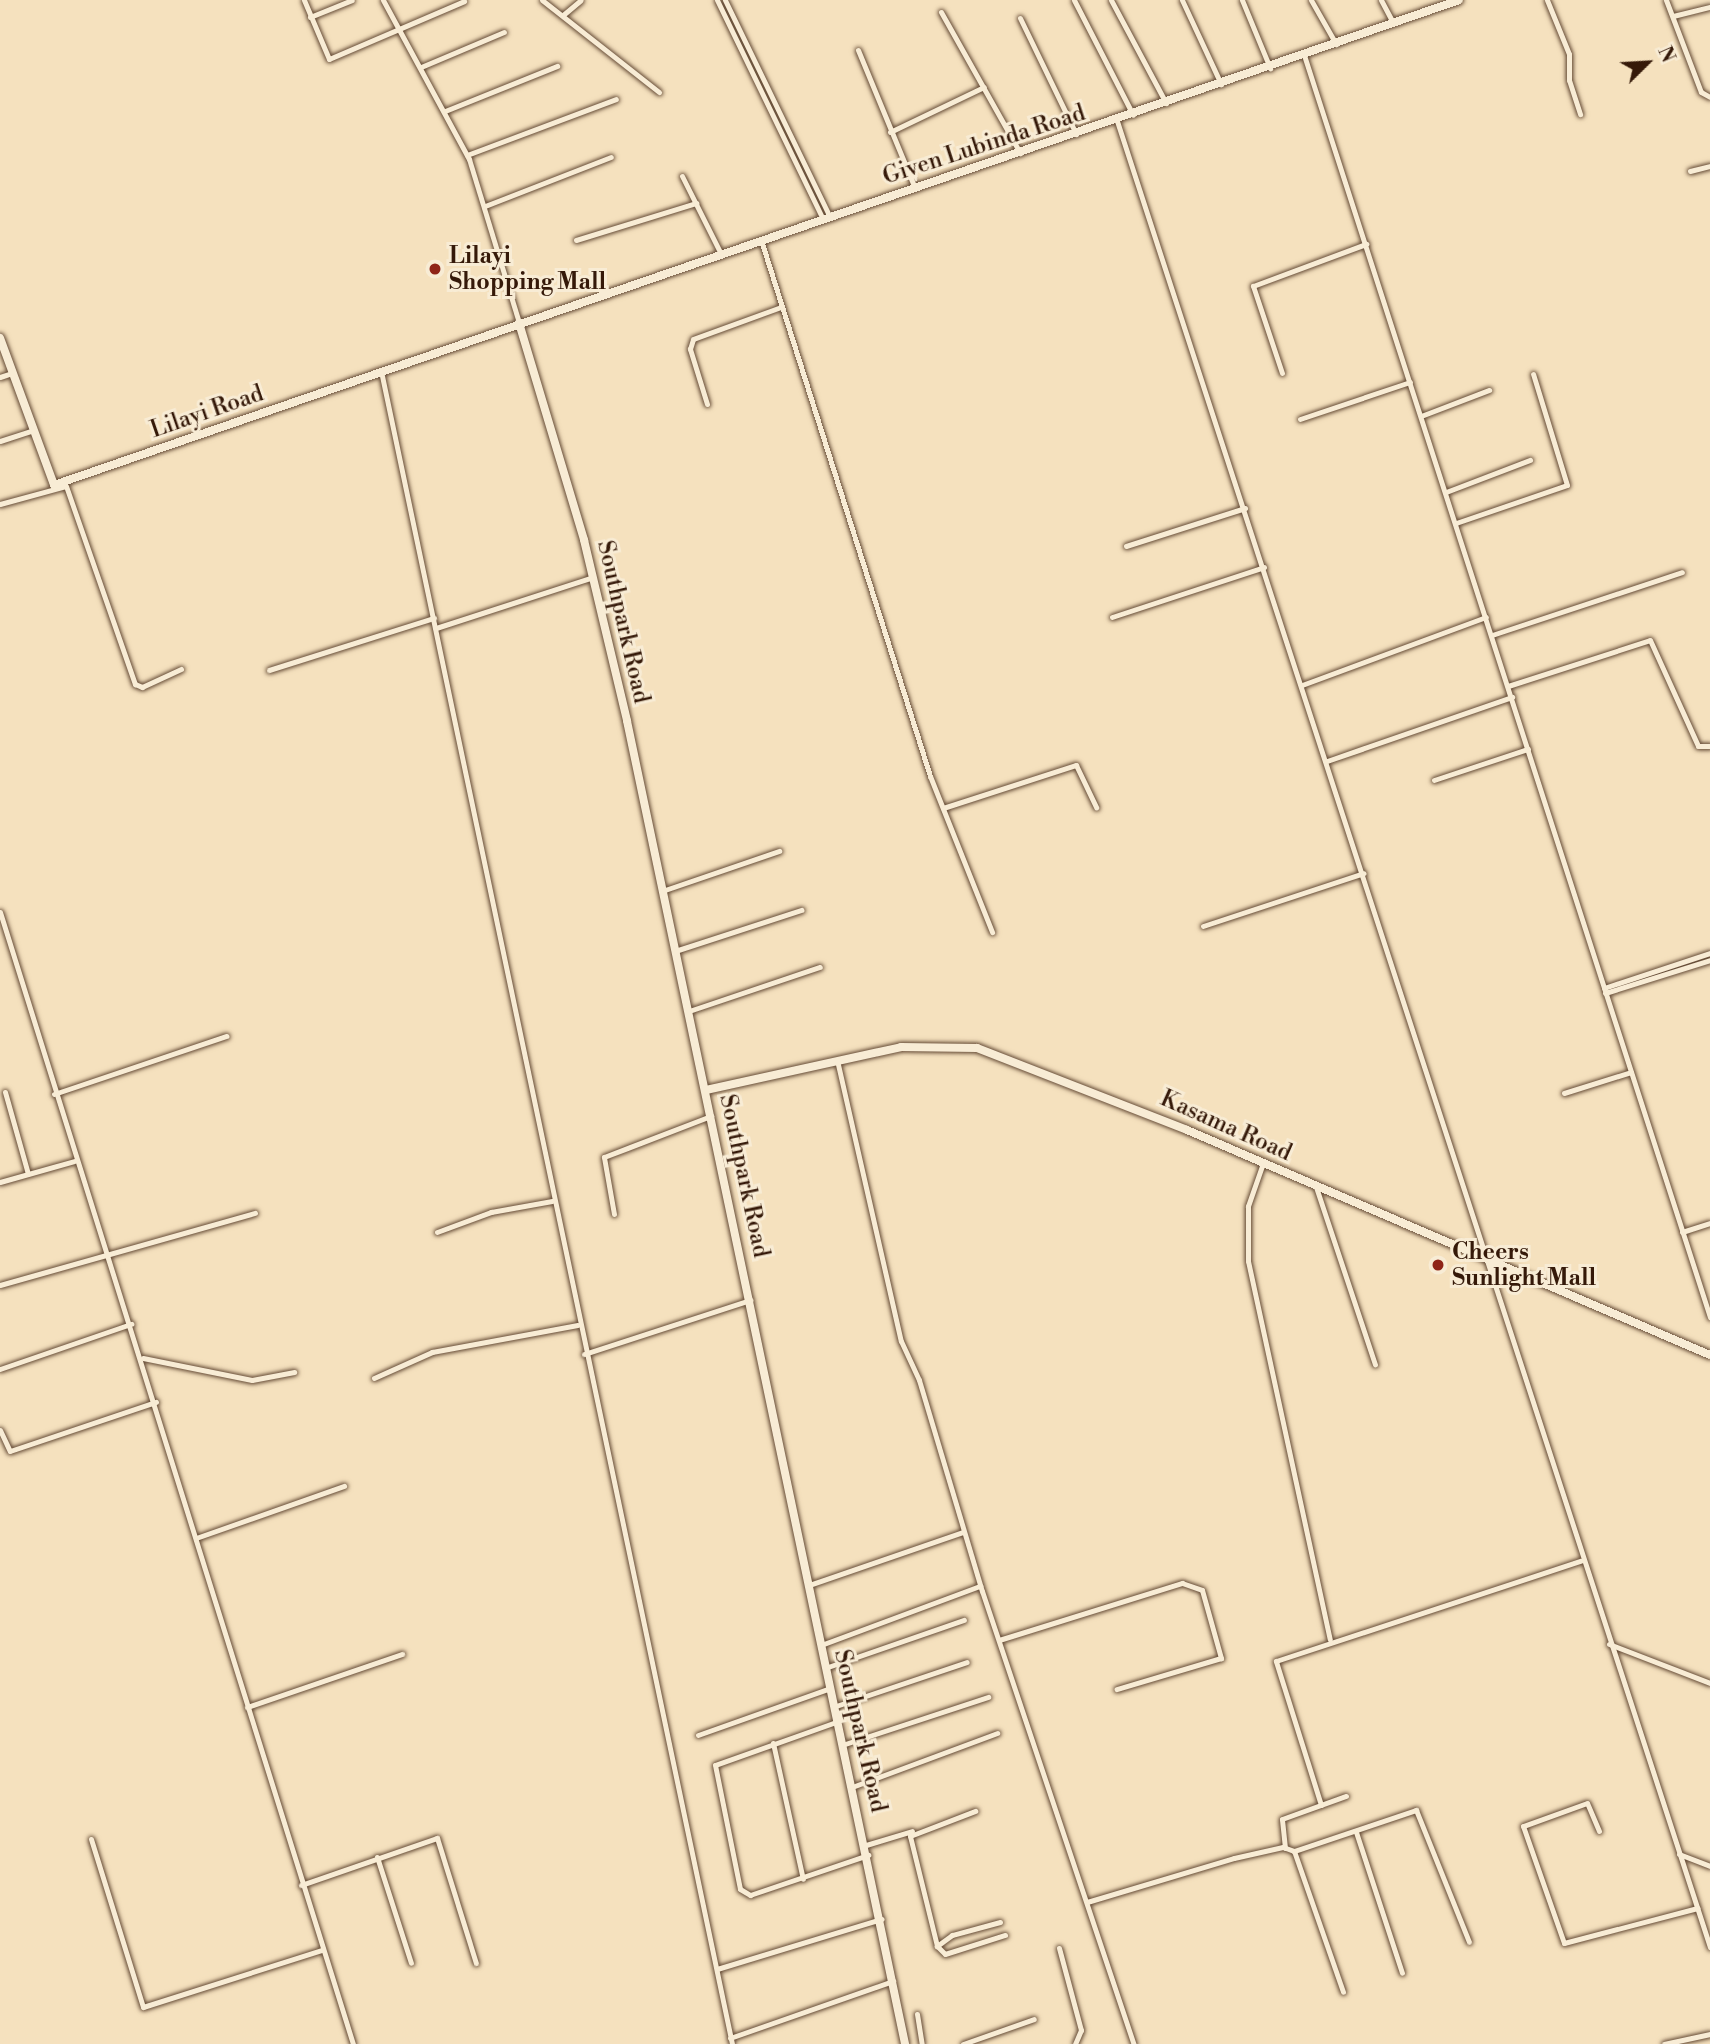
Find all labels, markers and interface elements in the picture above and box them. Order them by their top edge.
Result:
north arrow [1612,28,1682,98]
text: N [1652,43,1680,66]
street label: Given Lubinda Road [879,99,1089,191]
place label: Lilayi Shopping Mall [449,242,606,296]
marker: Lilayi Shopping Mall [427,261,443,277]
street label: Lilayi Road [147,380,267,444]
street label: Southpark Road [591,538,655,706]
street label: Kasama Road [1156,1085,1296,1167]
street label: Southpark Road [713,1092,775,1260]
place label: Cheers Sunlight Mall [1452,1238,1596,1292]
marker: Cheers Sunlight Mall [1430,1257,1446,1273]
street label: Southpark Road [828,1647,892,1815]

